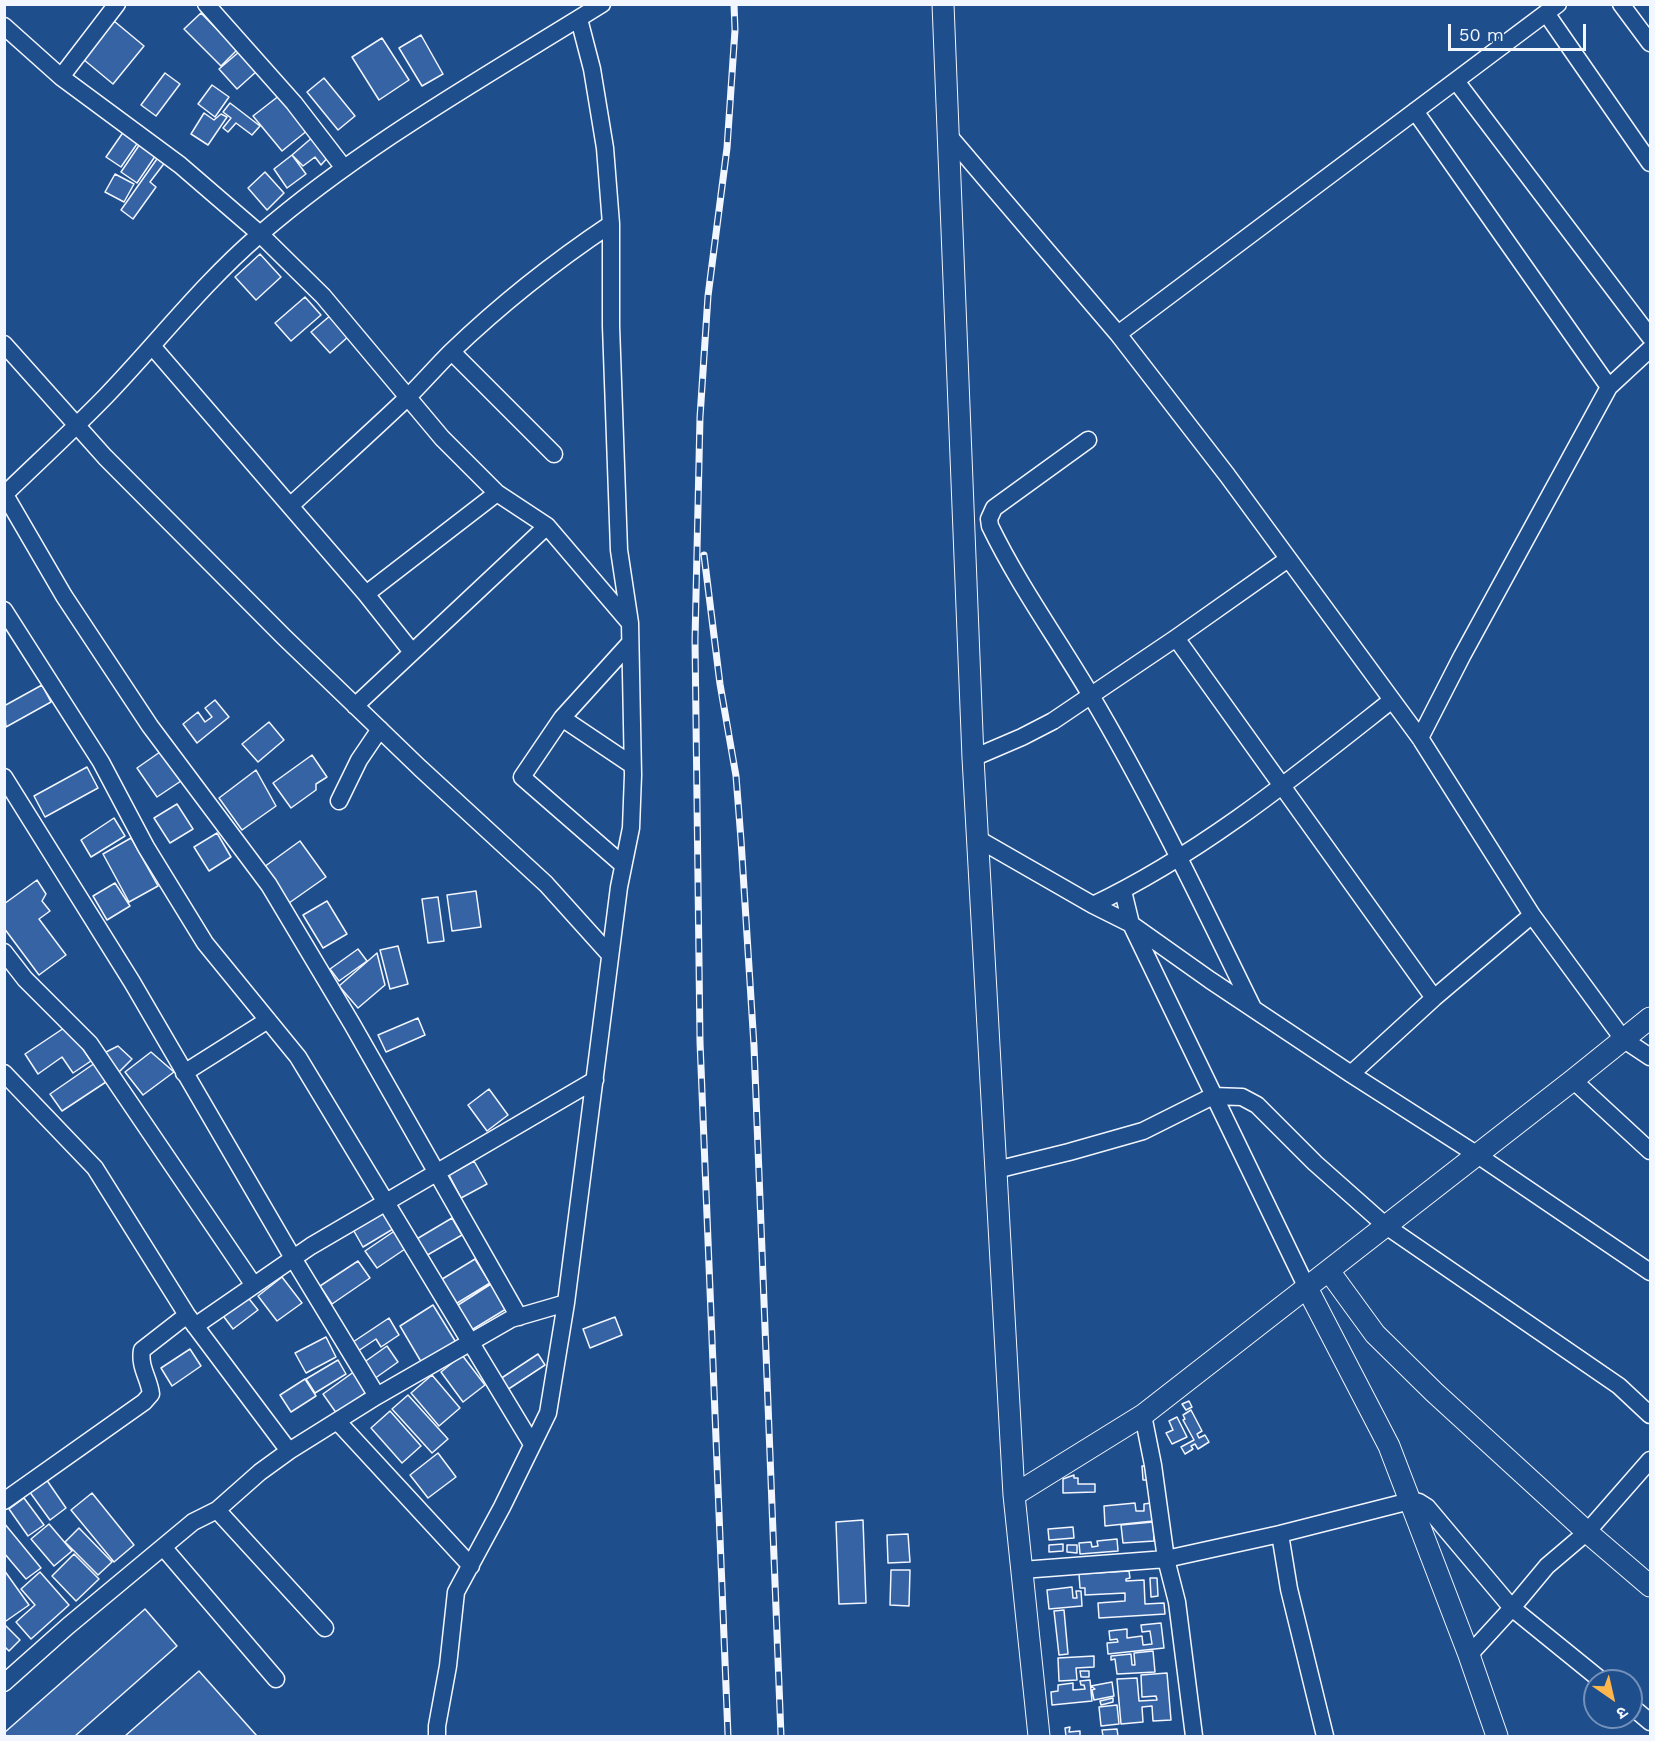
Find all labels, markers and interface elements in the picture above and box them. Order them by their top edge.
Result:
scale bar [1451,12,1589,50]
text: 50 m [1459,24,1504,45]
north arrow [1583,1669,1643,1729]
text: उ [1613,1702,1631,1723]

